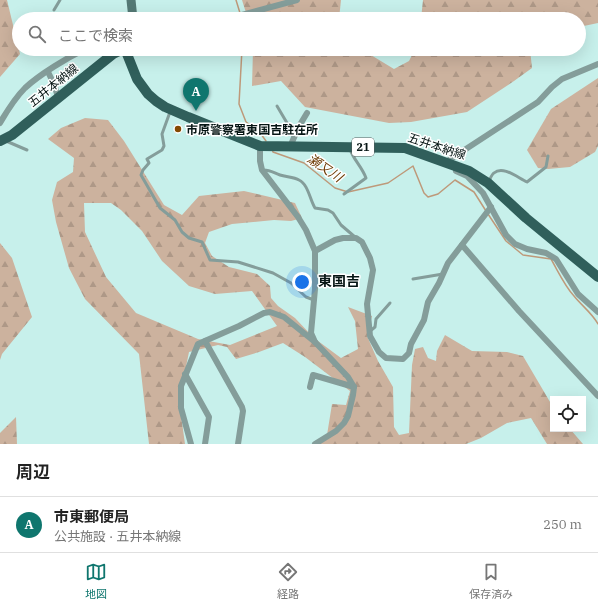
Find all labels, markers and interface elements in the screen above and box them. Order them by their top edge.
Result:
search box [12,12,586,56]
icon: search [26,23,48,45]
text: ここで検索 [58,26,133,45]
street label: 五井本納線 [25,60,81,110]
pin: A [183,78,209,111]
place label: 市原警察署東国吉駐在所 [186,122,318,137]
marker: 市原警察署東国吉駐在所 [173,124,183,134]
street label: 五井本納線 [406,130,468,162]
road number: 21 [352,138,374,156]
water label: 瀬又川 [304,150,348,187]
your location [292,272,312,292]
district label: 東国吉 [318,272,360,290]
map controls [550,396,586,432]
button: locate [550,396,586,432]
text: 周辺 [16,461,50,483]
text: 市東郵便局 [54,507,129,526]
text: A [24,516,34,533]
text: 250 m [543,516,582,533]
text: 公共施設 · 五井本納線 [54,528,181,545]
tab: 地図 [85,561,107,601]
tab: 経路 [277,561,299,601]
tab: 保存済み [469,561,513,601]

